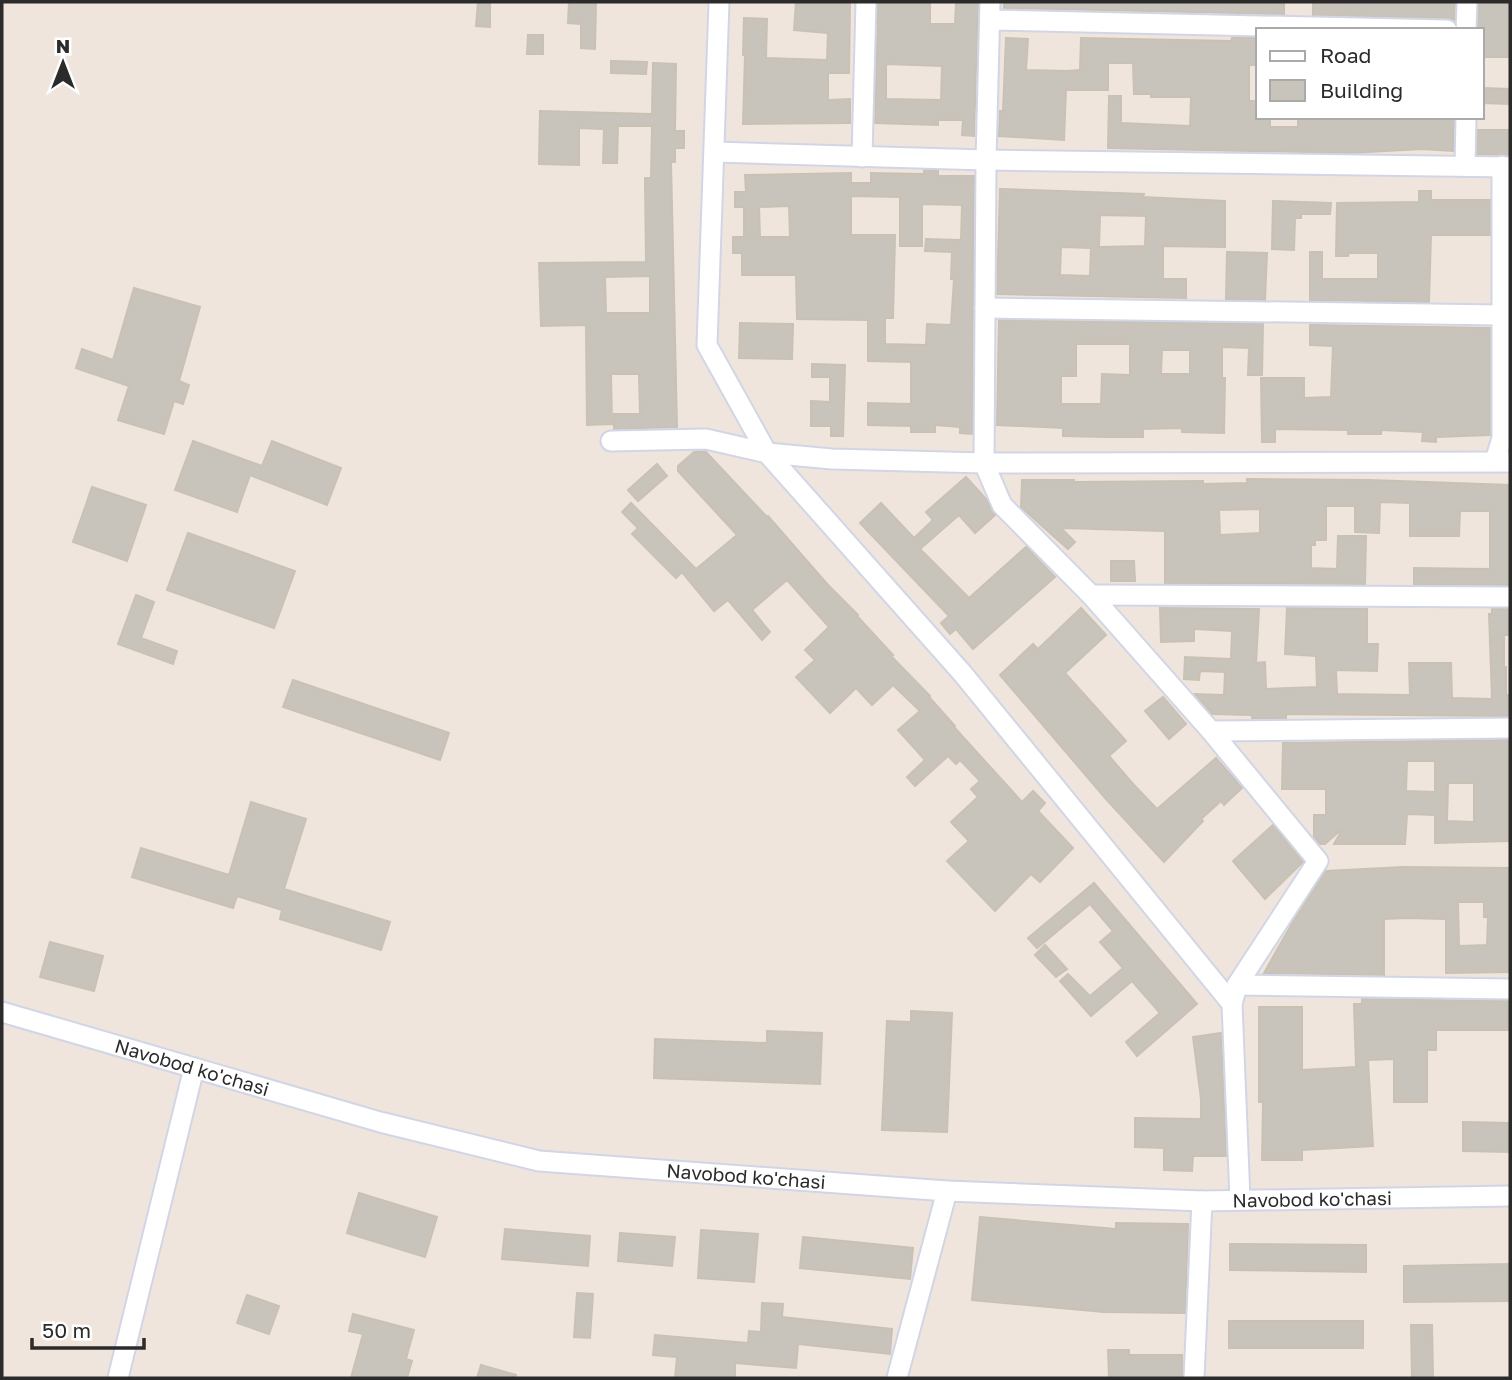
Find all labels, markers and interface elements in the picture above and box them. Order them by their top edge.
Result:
north arrow [28,28,98,98]
legend [1256,28,1484,119]
text: N [56,34,70,57]
text: Road [1320,42,1371,68]
text: Building [1320,77,1403,103]
street label: Navobod ko'chasi [112,1034,272,1100]
street label: Navobod ko'chasi [666,1158,827,1193]
street label: Navobod ko'chasi [1232,1186,1392,1212]
scale bar [32,1306,144,1350]
text: 50 m [42,1317,91,1343]

